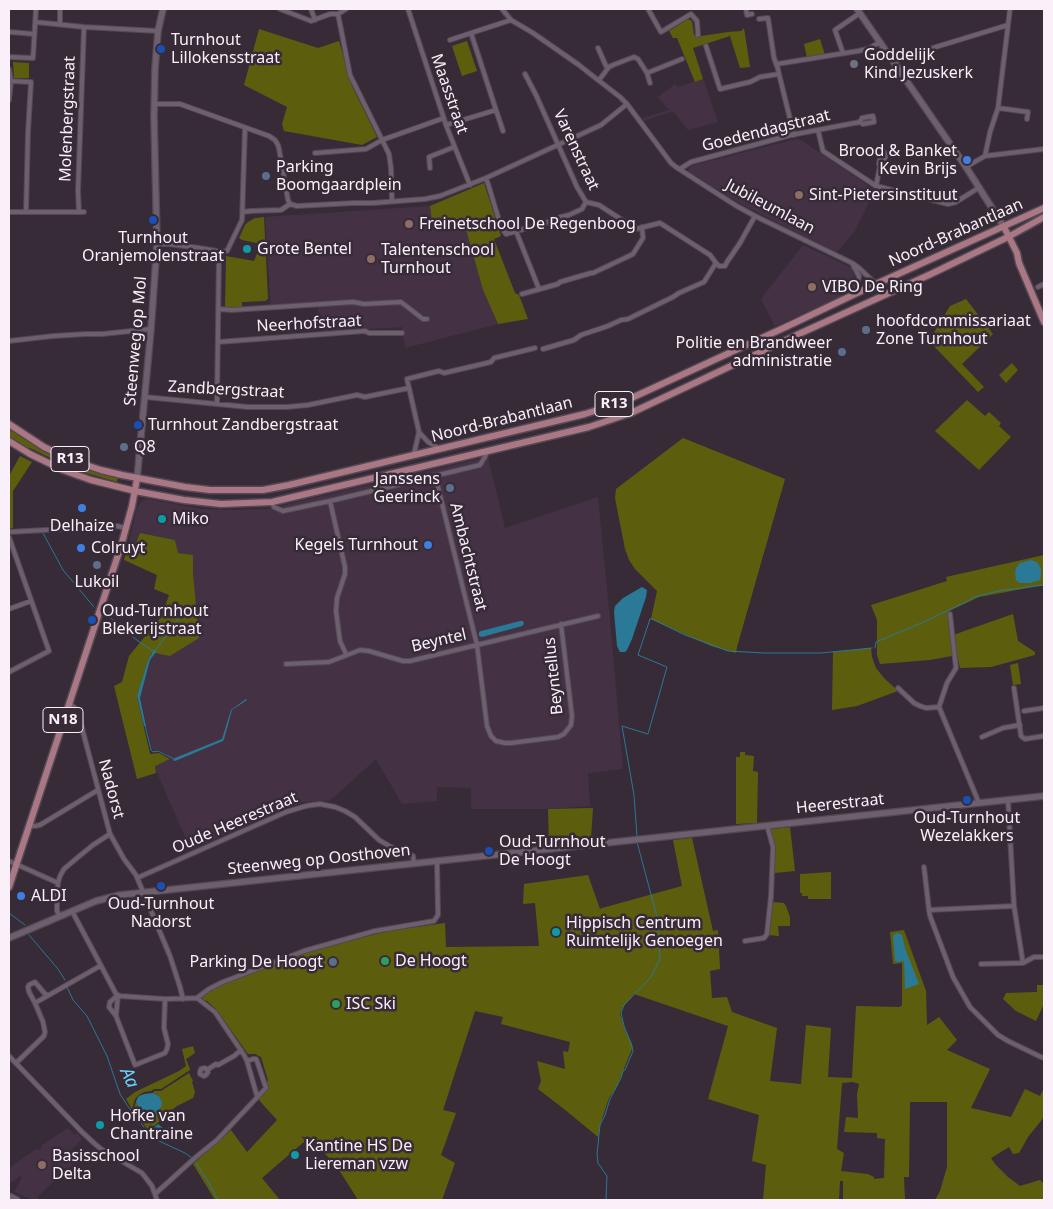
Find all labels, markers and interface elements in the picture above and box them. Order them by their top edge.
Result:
place label: Turnhout Lillokensstraat [171,30,280,68]
marker: Turnhout Lillokensstraat [155,43,167,55]
place label: Goddelijk Kind Jezuskerk [864,45,973,83]
street label: Maasstraat [426,51,472,137]
street label: Molenbergstraat [56,56,80,182]
marker: Goddelijk Kind Jezuskerk [848,58,860,70]
street label: Goedendagstraat [700,106,832,156]
street label: Varenstraat [549,107,603,193]
place label: Brood & Banket Kevin Brijs [838,141,957,179]
marker: Brood & Banket Kevin Brijs [961,154,973,166]
place label: Parking Boomgaardplein [276,157,402,195]
marker: Parking Boomgaardplein [260,170,272,182]
street label: Jubileumlaan [722,175,818,239]
place label: Sint-Pietersinstituut [809,185,958,205]
marker: Sint-Pietersinstituut [793,189,805,201]
street label: Noord-Brabantlaan [886,195,1026,271]
marker: Turnhout Oranjemolenstraat [147,214,159,226]
place label: Freinetschool De Regenboog [419,214,636,234]
marker: Freinetschool De Regenboog [403,218,415,230]
place label: Turnhout Oranjemolenstraat [82,228,224,266]
place label: Grote Bentel [257,239,352,259]
place label: Talentenschool Turnhout [381,240,494,278]
marker: Grote Bentel [241,243,253,255]
marker: Talentenschool Turnhout [365,253,377,265]
street label: Steenweg op Mol [121,275,151,407]
place label: VIBO De Ring [822,277,923,297]
marker: VIBO De Ring [806,281,818,293]
place label: hoofdcommissariaat Zone Turnhout [876,311,1031,349]
street label: Neerhofstraat [256,312,362,336]
marker: hoofdcommissariaat Zone Turnhout [860,324,872,336]
place label: Politie en Brandweer administratie [676,333,832,371]
marker: Politie en Brandweer administratie [836,346,848,358]
street label: Zandbergstraat [167,377,285,403]
road number: R13 [595,392,633,416]
street label: Noord-Brabantlaan [429,393,575,447]
place label: Turnhout Zandbergstraat [148,415,338,435]
marker: Turnhout Zandbergstraat [132,419,144,431]
place label: Q8 [134,437,156,457]
marker: Q8 [118,441,130,453]
road number: R13 [51,446,89,472]
place label: Janssens Geerinck [373,469,440,507]
marker: Janssens Geerinck [444,482,456,494]
street label: Ambachtstraat [445,501,491,613]
marker: Delhaize [76,502,88,514]
place label: Miko [172,509,209,529]
marker: Miko [156,513,168,525]
place label: Delhaize [50,516,114,536]
place label: Kegels Turnhout [295,535,418,555]
place label: Colruyt [91,538,145,558]
marker: Kegels Turnhout [422,539,434,551]
marker: Colruyt [75,542,87,554]
marker: Lukoil [91,559,103,571]
place label: Lukoil [75,572,119,592]
place label: Oud-Turnhout Blekerijstraat [102,601,208,639]
marker: Oud-Turnhout Blekerijstraat [86,614,98,626]
street label: Beyntel [410,625,468,657]
street label: Beyntellus [540,636,568,716]
road number: N18 [43,708,83,732]
street label: Nadorst [94,757,128,821]
street label: Oude Heerestraat [170,788,300,858]
street label: Heerestraat [795,790,885,818]
marker: Oud-Turnhout Wezelakkers [961,794,973,806]
place label: Oud-Turnhout Wezelakkers [914,808,1020,846]
place label: Oud-Turnhout De Hoogt [499,832,605,870]
street label: Steenweg op Oosthoven [227,841,411,879]
marker: Oud-Turnhout De Hoogt [483,845,495,857]
marker: Oud-Turnhout Nadorst [155,880,167,892]
place label: ALDI [31,886,67,906]
marker: ALDI [15,890,27,902]
place label: Oud-Turnhout Nadorst [108,894,214,932]
place label: Hippisch Centrum Ruimtelijk Genoegen [566,913,723,951]
marker: Hippisch Centrum Ruimtelijk Genoegen [550,926,562,938]
place label: De Hoogt [395,951,467,971]
place label: Parking De Hoogt [189,952,323,972]
marker: De Hoogt [379,955,391,967]
marker: Parking De Hoogt [327,956,339,968]
place label: ISC Ski [346,994,396,1014]
marker: ISC Ski [330,998,342,1010]
water label: Aa [115,1064,143,1092]
place label: Hofke van Chantraine [110,1106,193,1144]
marker: Hofke van Chantraine [94,1119,106,1131]
place label: Kantine HS De Liereman vzw [305,1136,412,1174]
place label: Basisschool Delta [52,1146,140,1184]
marker: Kantine HS De Liereman vzw [289,1149,301,1161]
marker: Basisschool Delta [36,1159,48,1171]

